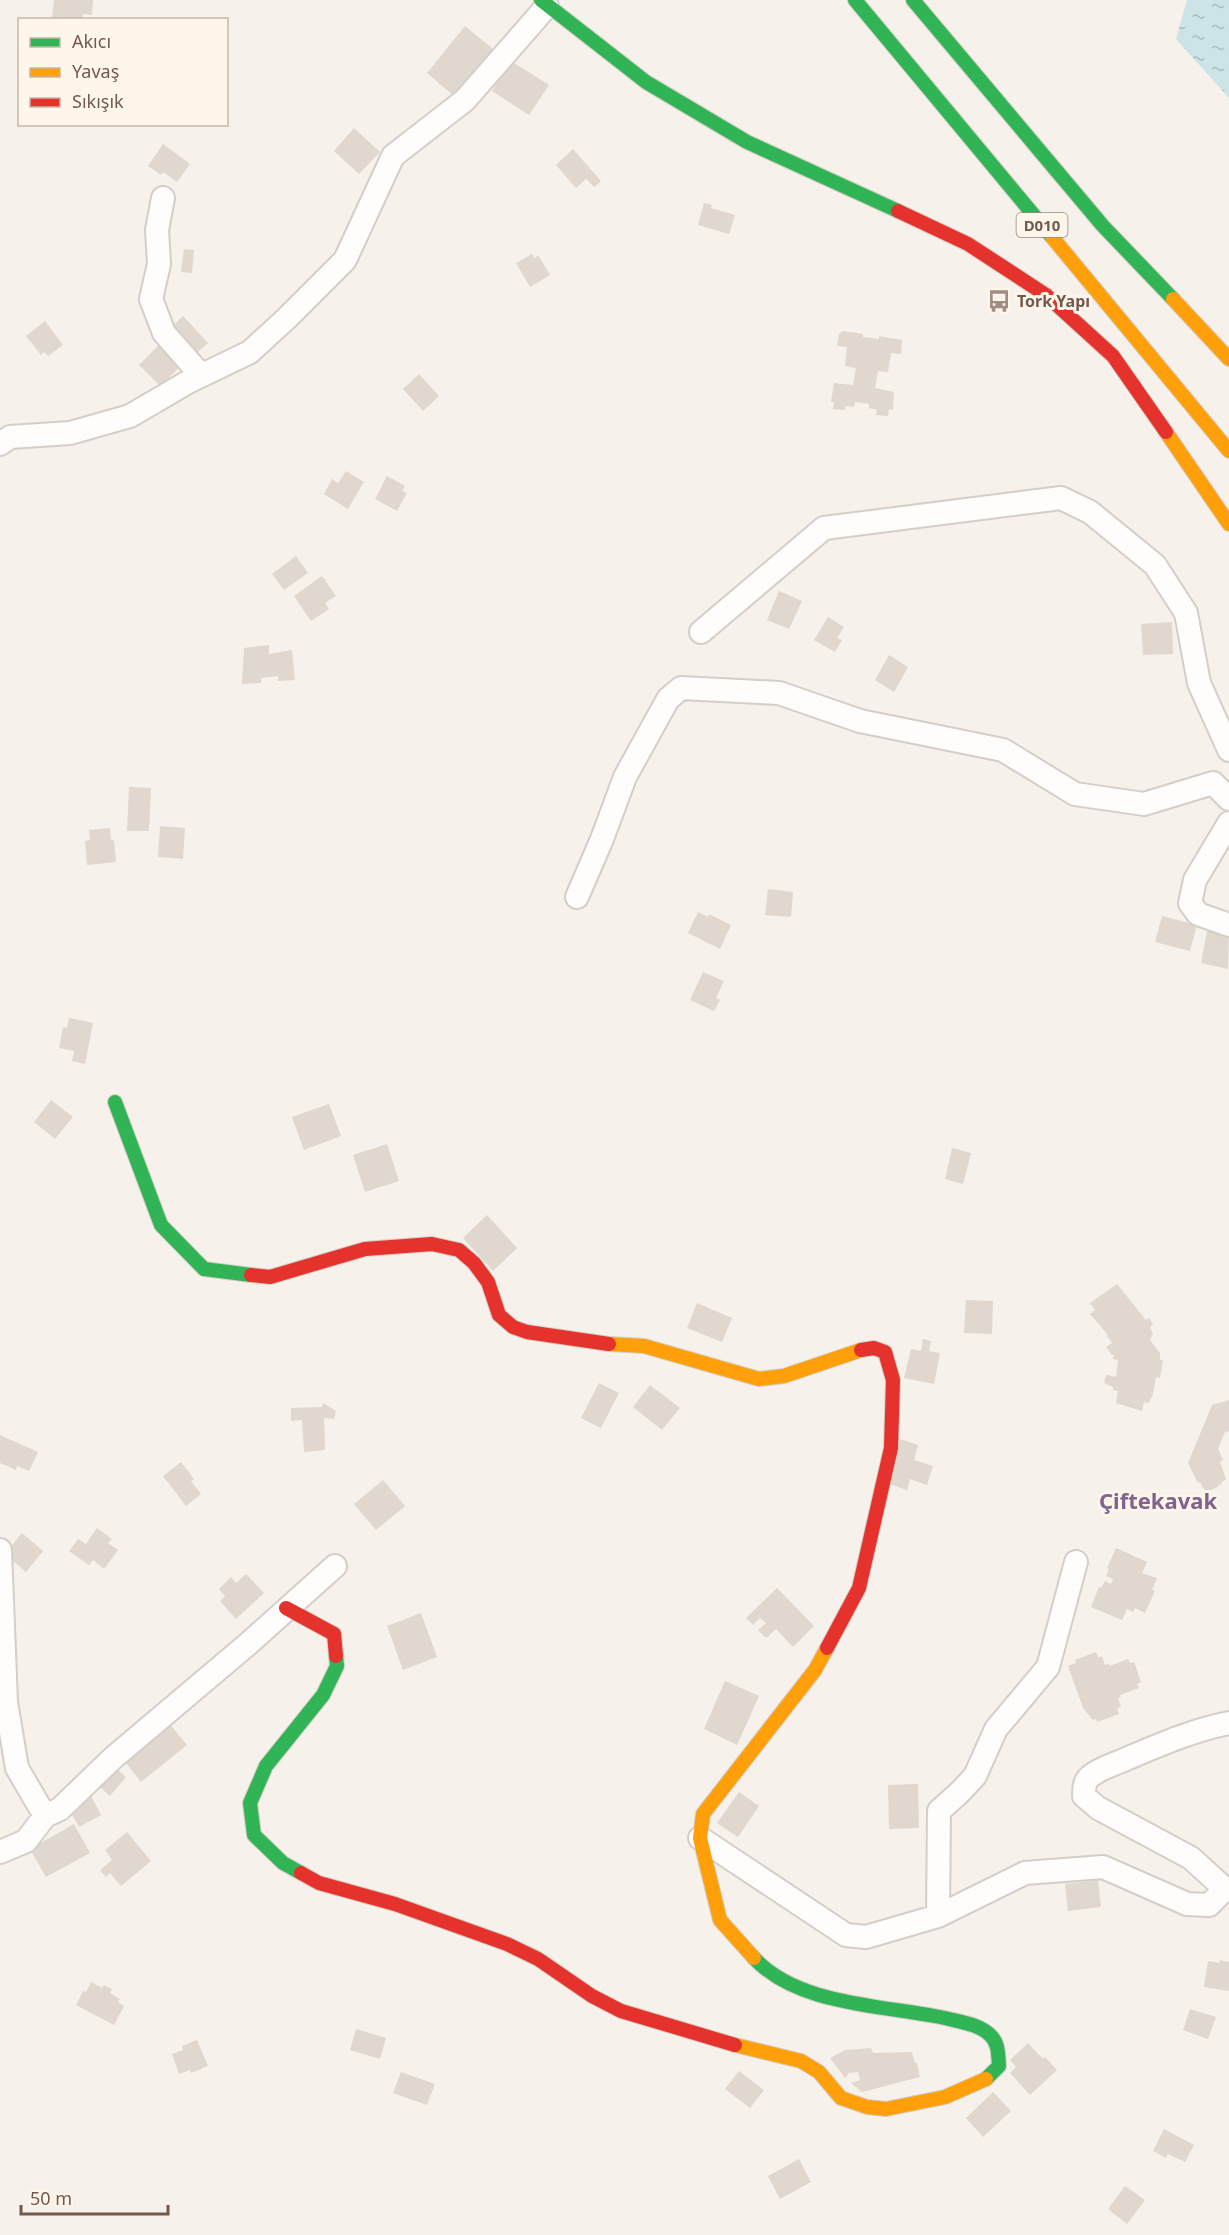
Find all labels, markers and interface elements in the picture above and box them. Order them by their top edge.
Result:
legend [18,18,228,126]
text: Akıcı [72,29,111,53]
text: Yavaş [72,59,119,83]
text: Sıkışık [72,89,124,113]
road number: D010 [1016,213,1068,237]
bus stop icon: Tork Yapı [986,288,1012,314]
place label: Tork Yapı [1017,290,1090,312]
district label: Çiftekavak [1099,1485,1217,1515]
scale bar [21,2178,168,2216]
text: 50 m [30,2186,72,2210]

